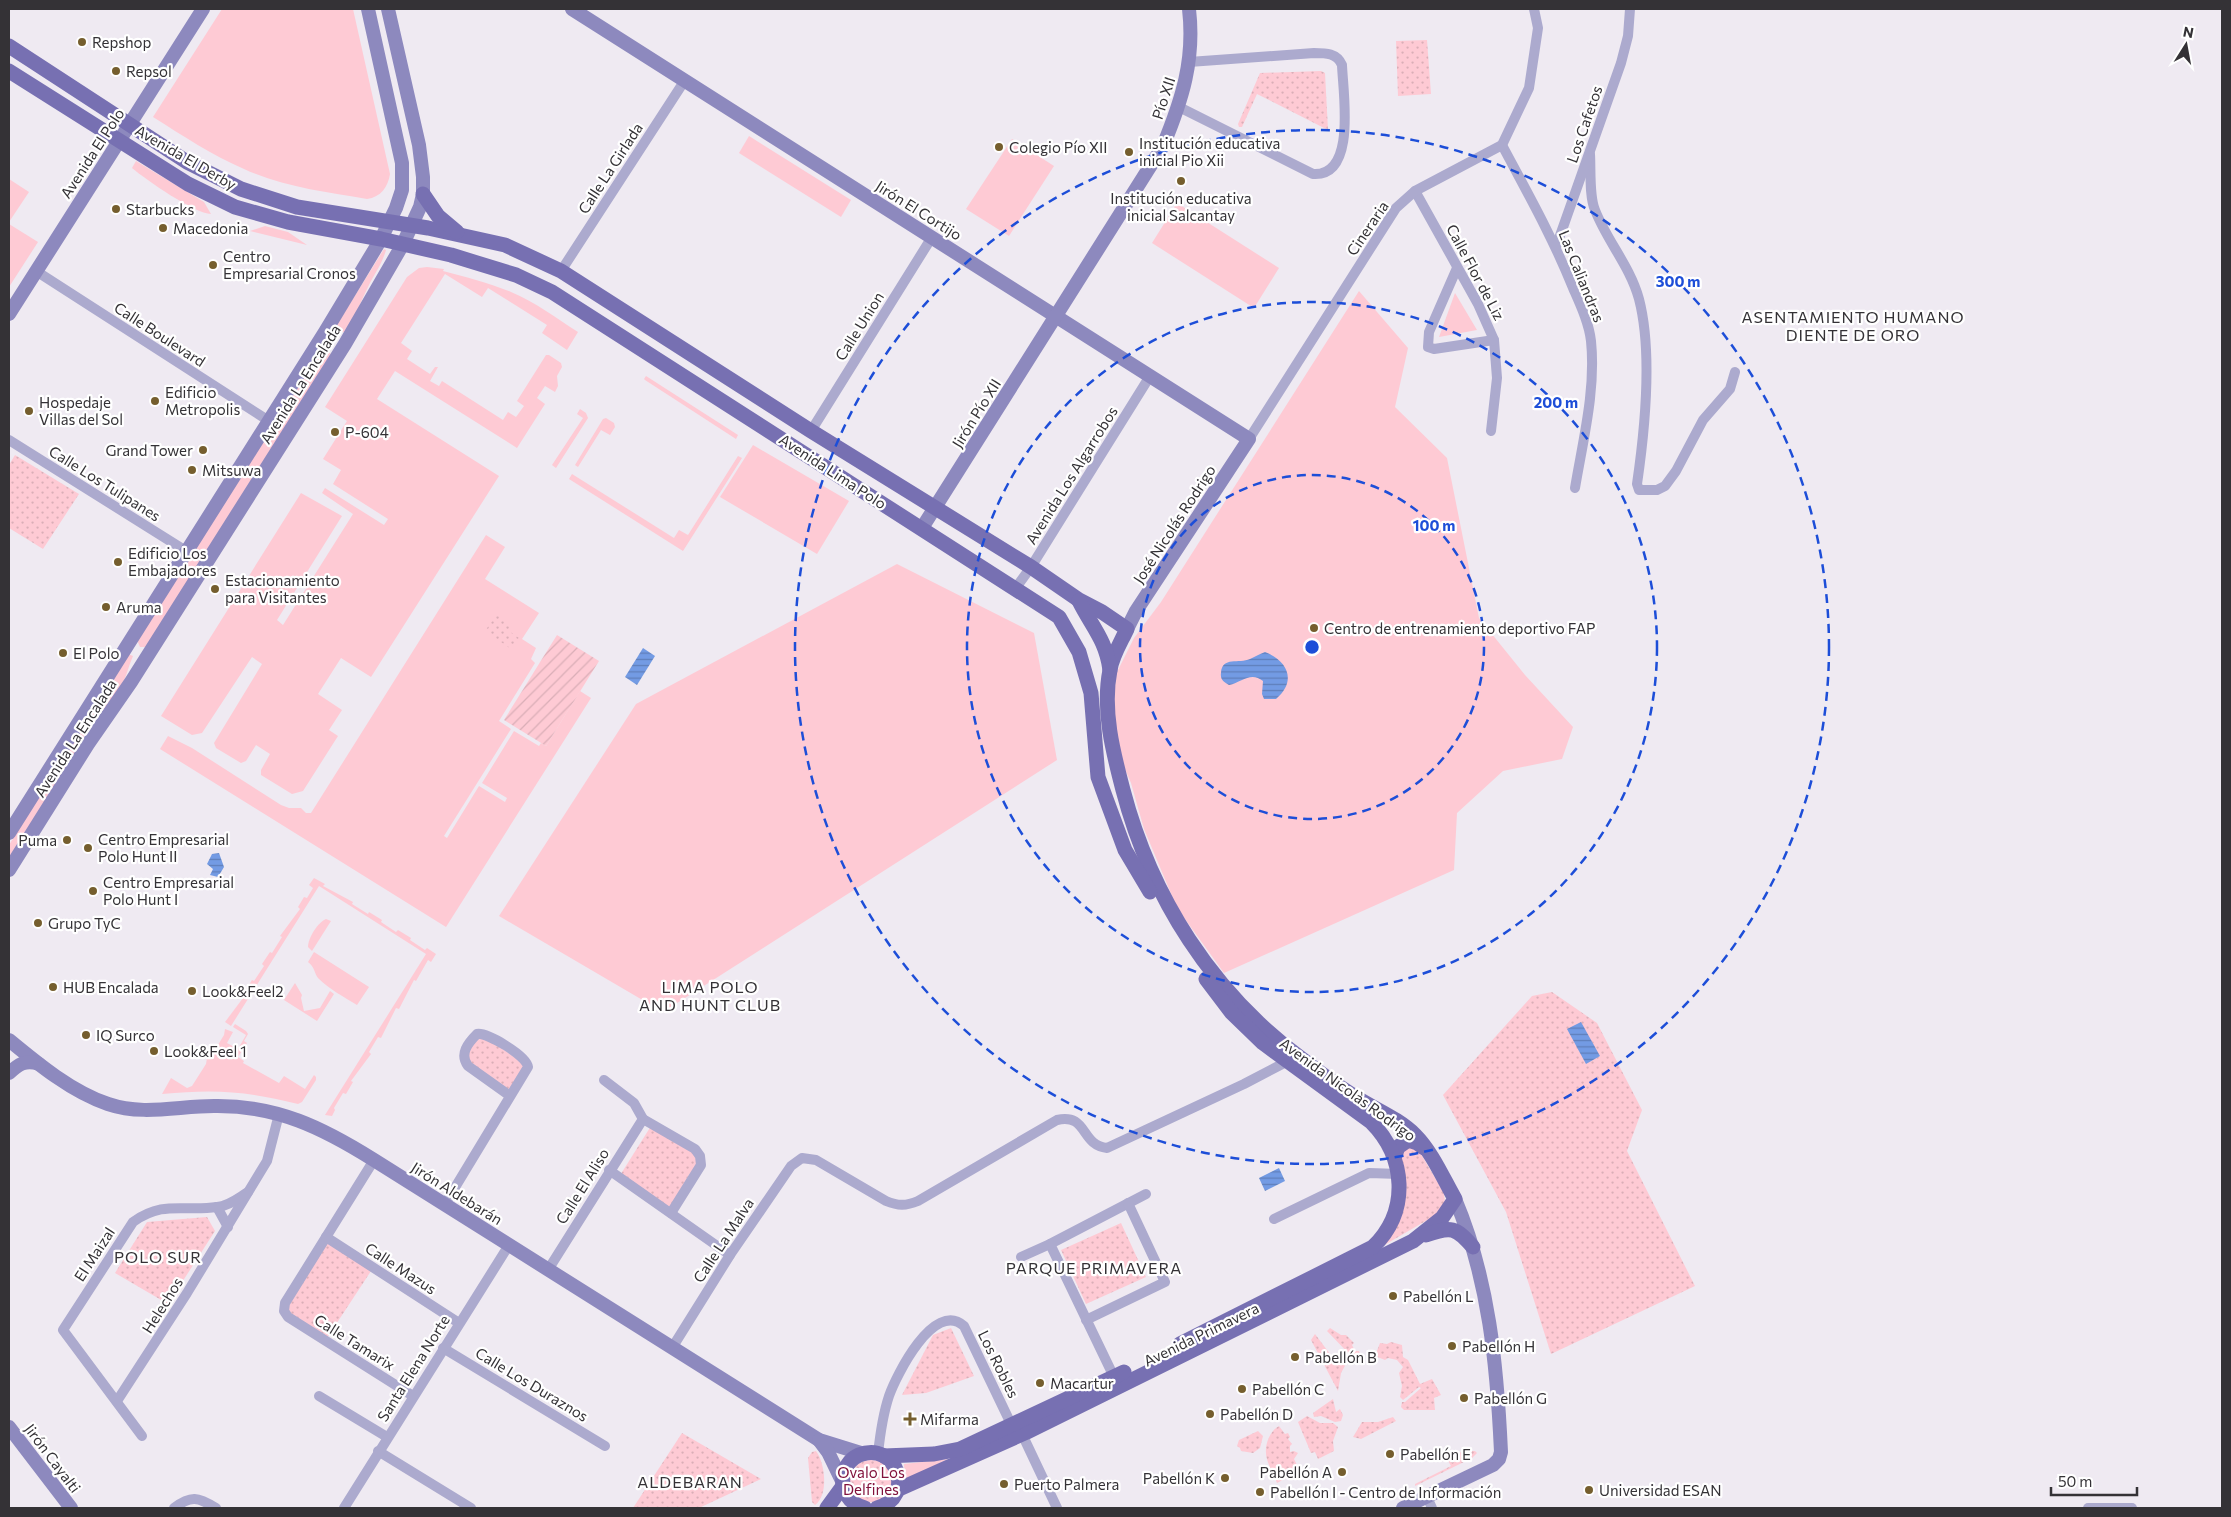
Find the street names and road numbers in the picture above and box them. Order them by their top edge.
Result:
street label: Pío XII [1148,74,1178,122]
street label: Los Cafetos [1562,83,1606,165]
street label: Avenida El Polo [56,105,128,201]
street label: Calle La Girlada [574,119,646,217]
street label: Avenida El Derby [132,121,240,193]
street label: Jirón El Cortijo [873,176,965,244]
street label: Cineraria [1342,197,1392,259]
street label: Calle Flor de Liz [1443,221,1509,323]
street label: Las Caliandras [1555,227,1609,325]
street label: Calle Union [831,288,887,364]
street label: Calle Boulevard [111,298,209,370]
street label: Avenida La Encalada [256,321,344,447]
street label: Jirón Pío XII [948,375,1004,451]
street label: Avenida Los Algarrobos [1021,403,1121,547]
street label: Avenida Lima Polo [776,430,890,512]
street label: Calle Los Tulipanes [46,441,164,525]
street label: José Nicolás Rodrigo [1129,461,1219,587]
street label: Avenida La Encalada [30,676,120,800]
street label: Avenida Nicolàs Rodrigo [1276,1034,1420,1144]
street label: Calle El Aliso [552,1145,612,1227]
street label: Jirón Aldebarán [408,1158,506,1228]
street label: Calle La Malva [689,1194,757,1286]
street label: El Maizal [70,1224,118,1284]
street label: Calle Mazus [362,1238,440,1298]
street label: Helechos [138,1274,186,1336]
street label: Avenida Primavera [1140,1298,1262,1370]
street label: Calle Tamarix [311,1310,399,1374]
street label: Santa Elena Norte [373,1311,453,1425]
street label: Los Robles [975,1327,1023,1401]
street label: Calle Los Duraznos [472,1343,592,1425]
street label: Jirón Cayalti [21,1420,85,1496]

